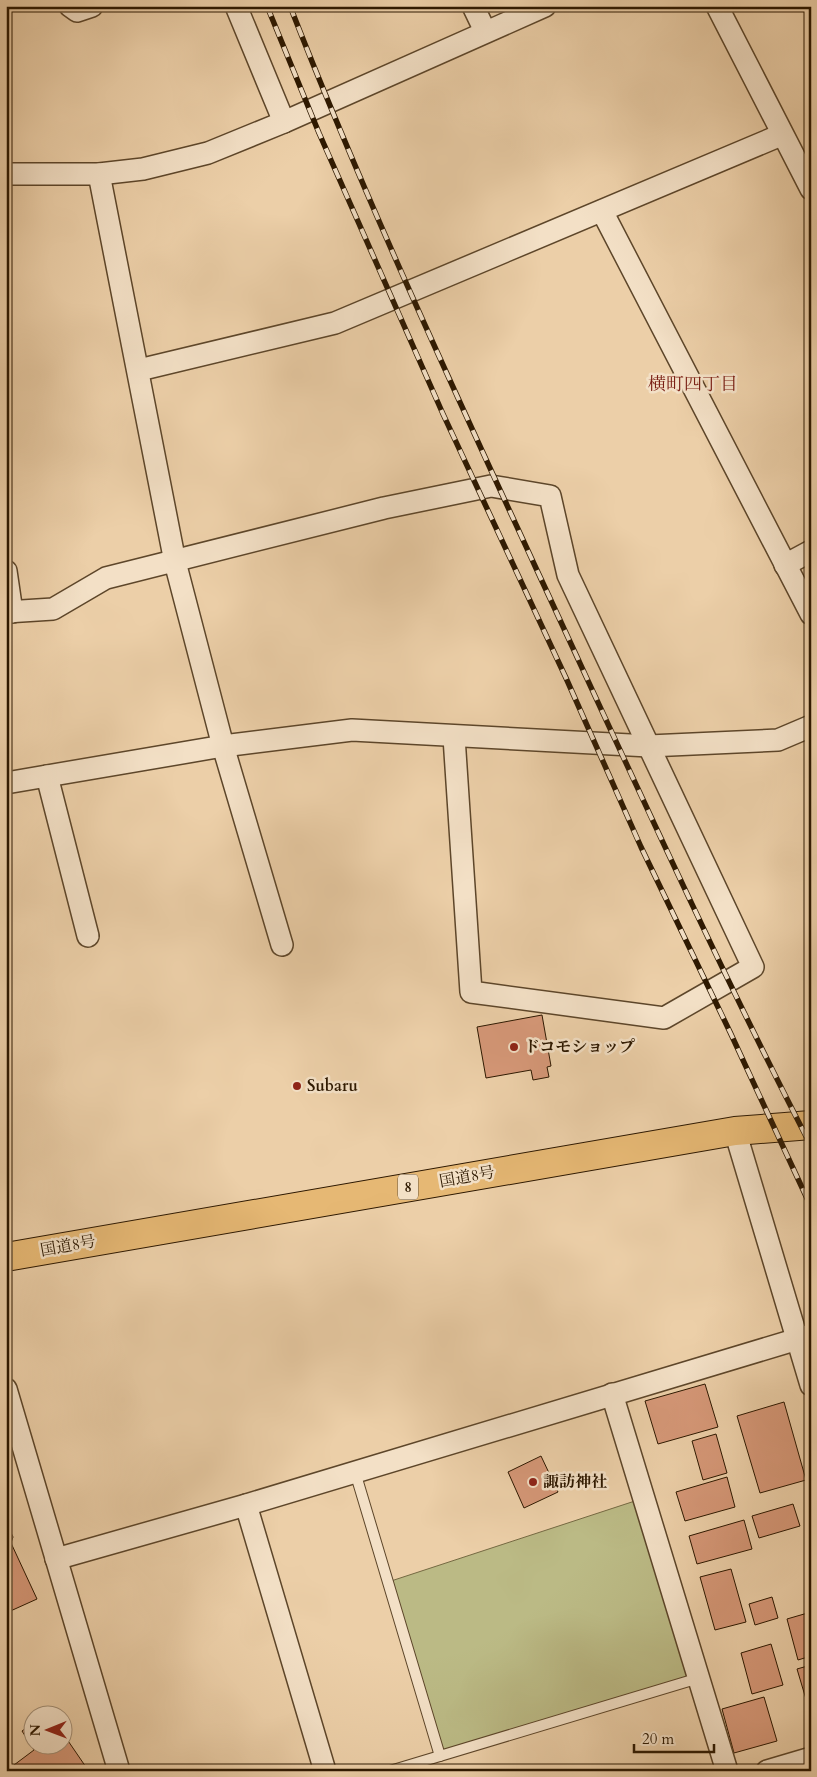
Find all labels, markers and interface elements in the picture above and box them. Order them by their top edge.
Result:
district label: 横町四丁目 [648,372,738,397]
place label: ドコモショップ [524,1036,635,1058]
marker: ドコモショップ [508,1041,520,1053]
place label: Subaru [307,1075,358,1097]
marker: Subaru [291,1080,303,1092]
street label: 国道8号 [437,1161,497,1193]
road number: 8 [398,1174,418,1200]
street label: 国道8号 [38,1230,98,1262]
place label: 諏訪神社 [543,1471,607,1493]
marker: 諏訪神社 [527,1476,539,1488]
north arrow [22,1704,72,1754]
scale bar [634,1722,714,1754]
text: N [26,1724,45,1736]
text: 20 m [642,1729,674,1749]

